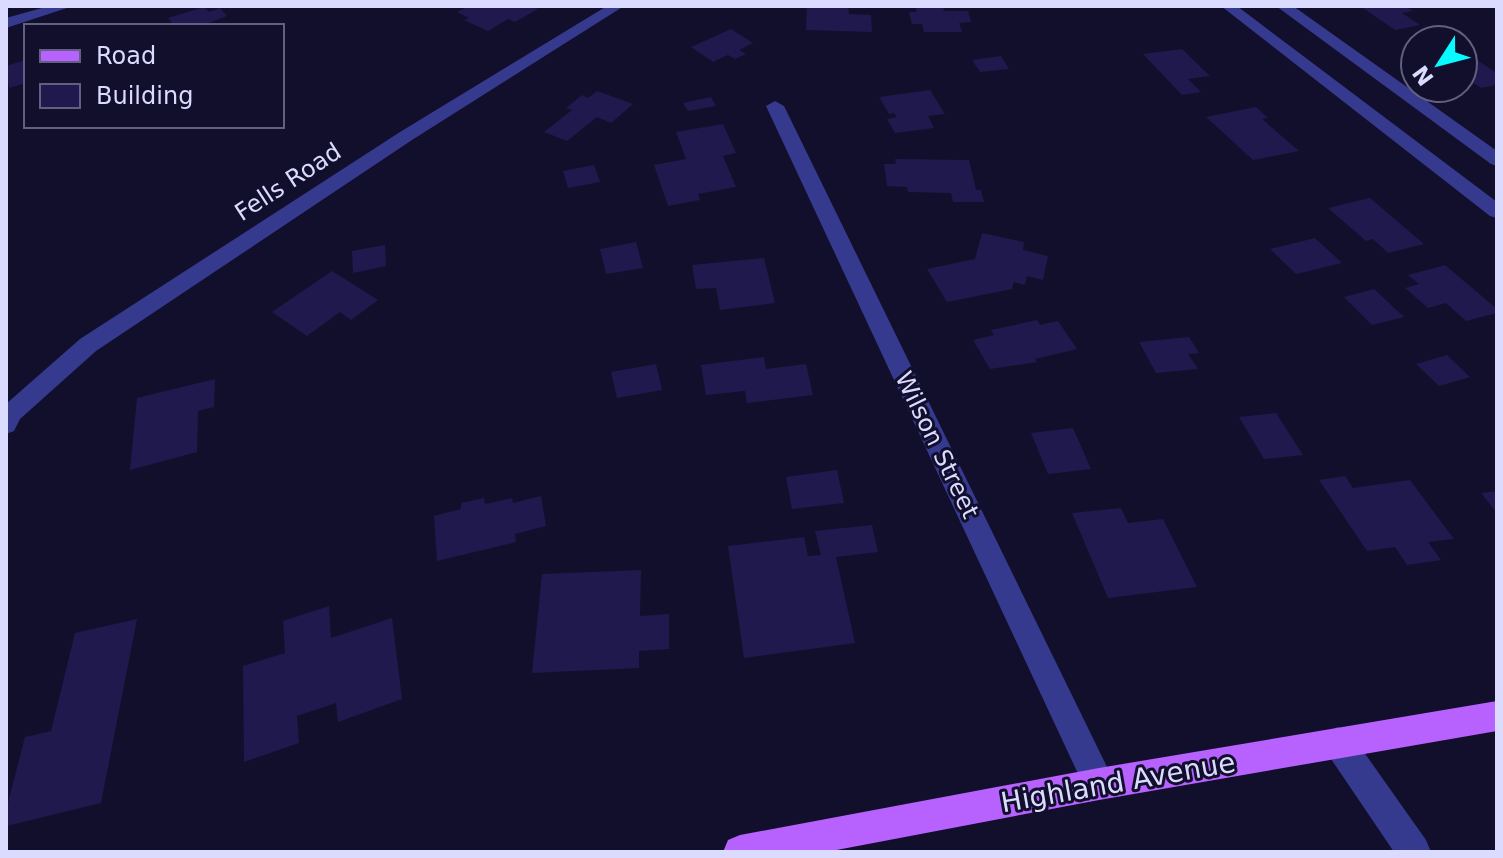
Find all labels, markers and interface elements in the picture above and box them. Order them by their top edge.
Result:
legend [24,24,284,128]
north arrow [1399,24,1479,104]
text: Road [96,42,156,70]
text: N [1408,61,1439,90]
text: Building [96,82,193,110]
street label: Fells Road [230,137,346,227]
street label: Wilson Street [889,367,985,523]
street label: Highland Avenue [998,746,1238,819]

